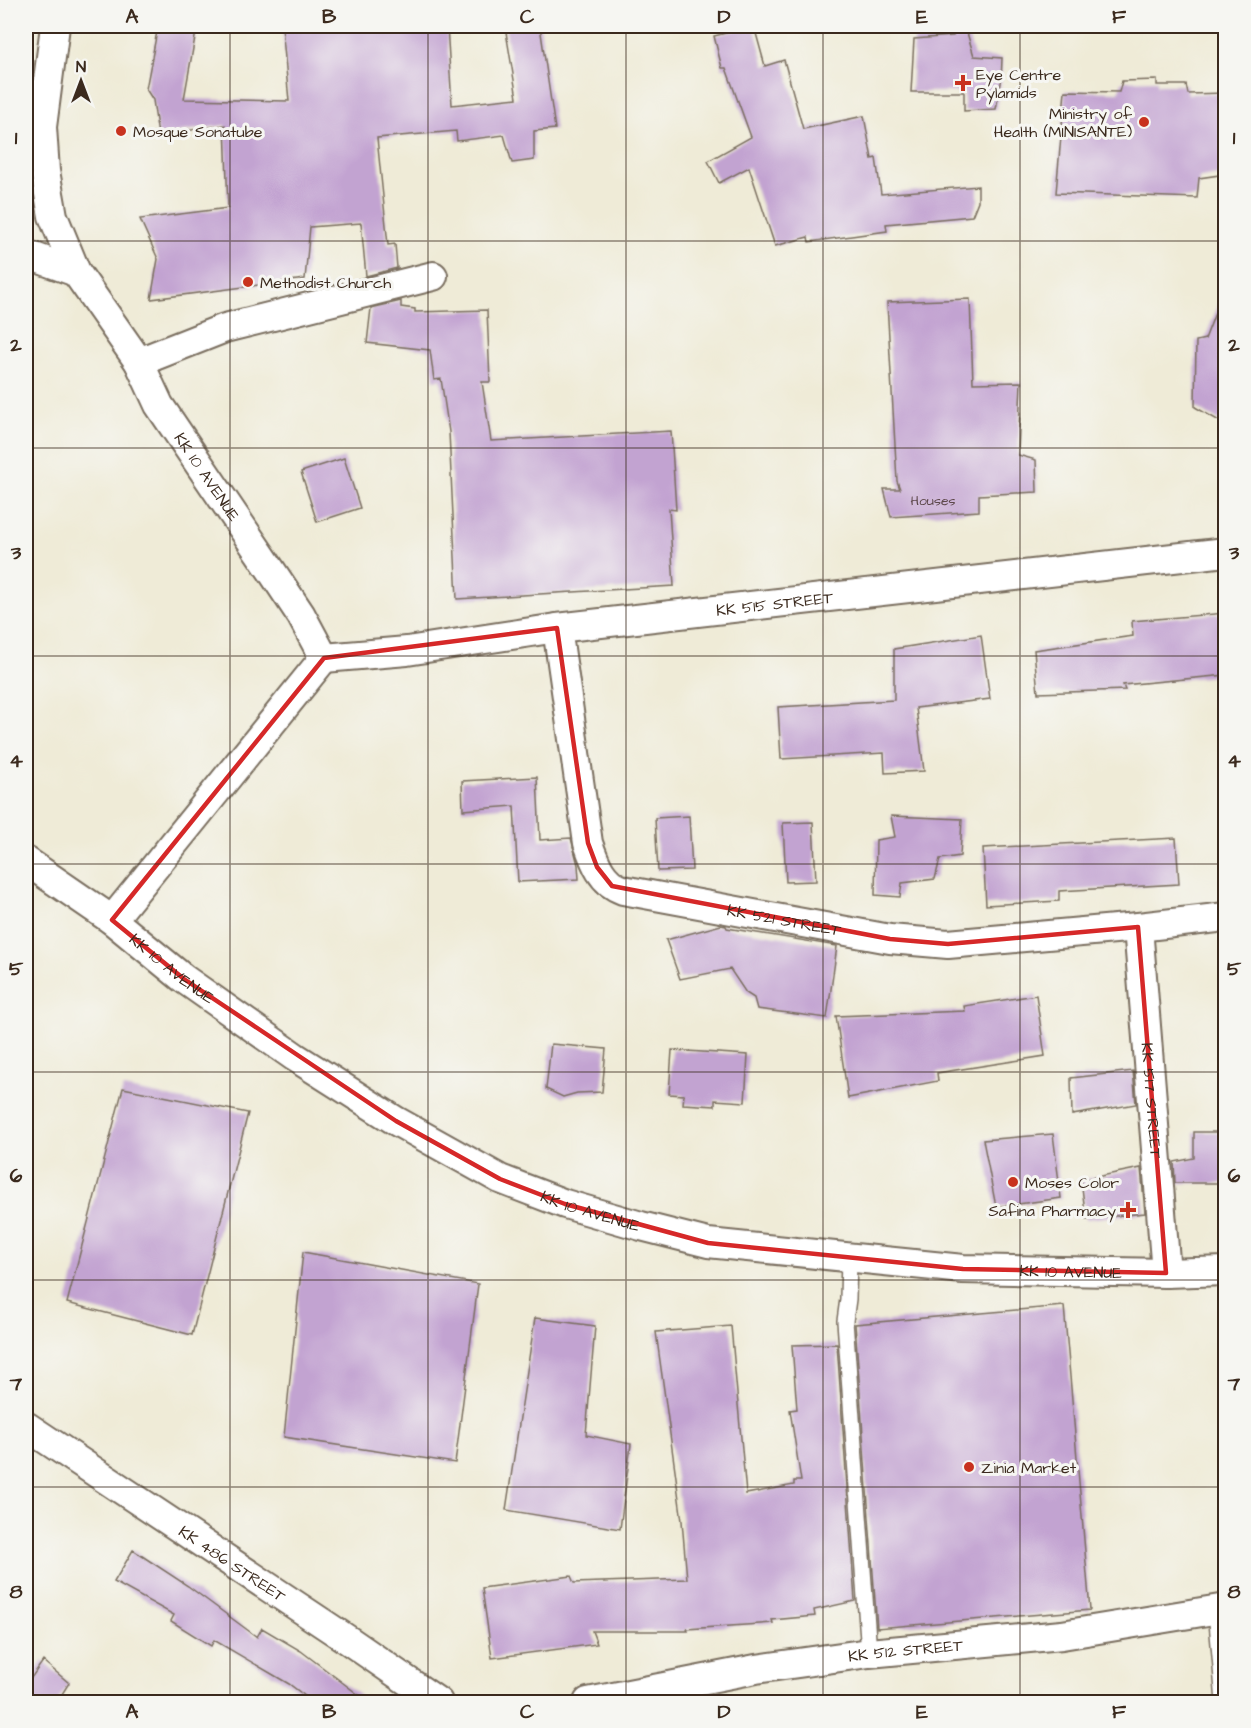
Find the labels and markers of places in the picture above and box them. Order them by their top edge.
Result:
place label: Eye Centre Pylamids [976,64,1062,105]
marker: Eye Centre Pylamids [954,74,972,92]
place label: Ministry of Health (MINISANTE) [994,103,1133,143]
marker: Ministry of Health (MINISANTE) [1137,115,1151,129]
place label: Mosque Sonatube [133,121,263,143]
marker: Mosque Sonatube [114,124,128,138]
place label: Methodist Church [260,272,391,294]
marker: Methodist Church [241,275,255,289]
place label: Moses Color [1025,1172,1119,1194]
marker: Moses Color [1006,1175,1020,1189]
place label: Safina Pharmacy [989,1200,1116,1223]
marker: Safina Pharmacy [1121,1203,1135,1217]
place label: Zinia Market [981,1457,1077,1479]
marker: Zinia Market [962,1460,976,1474]

